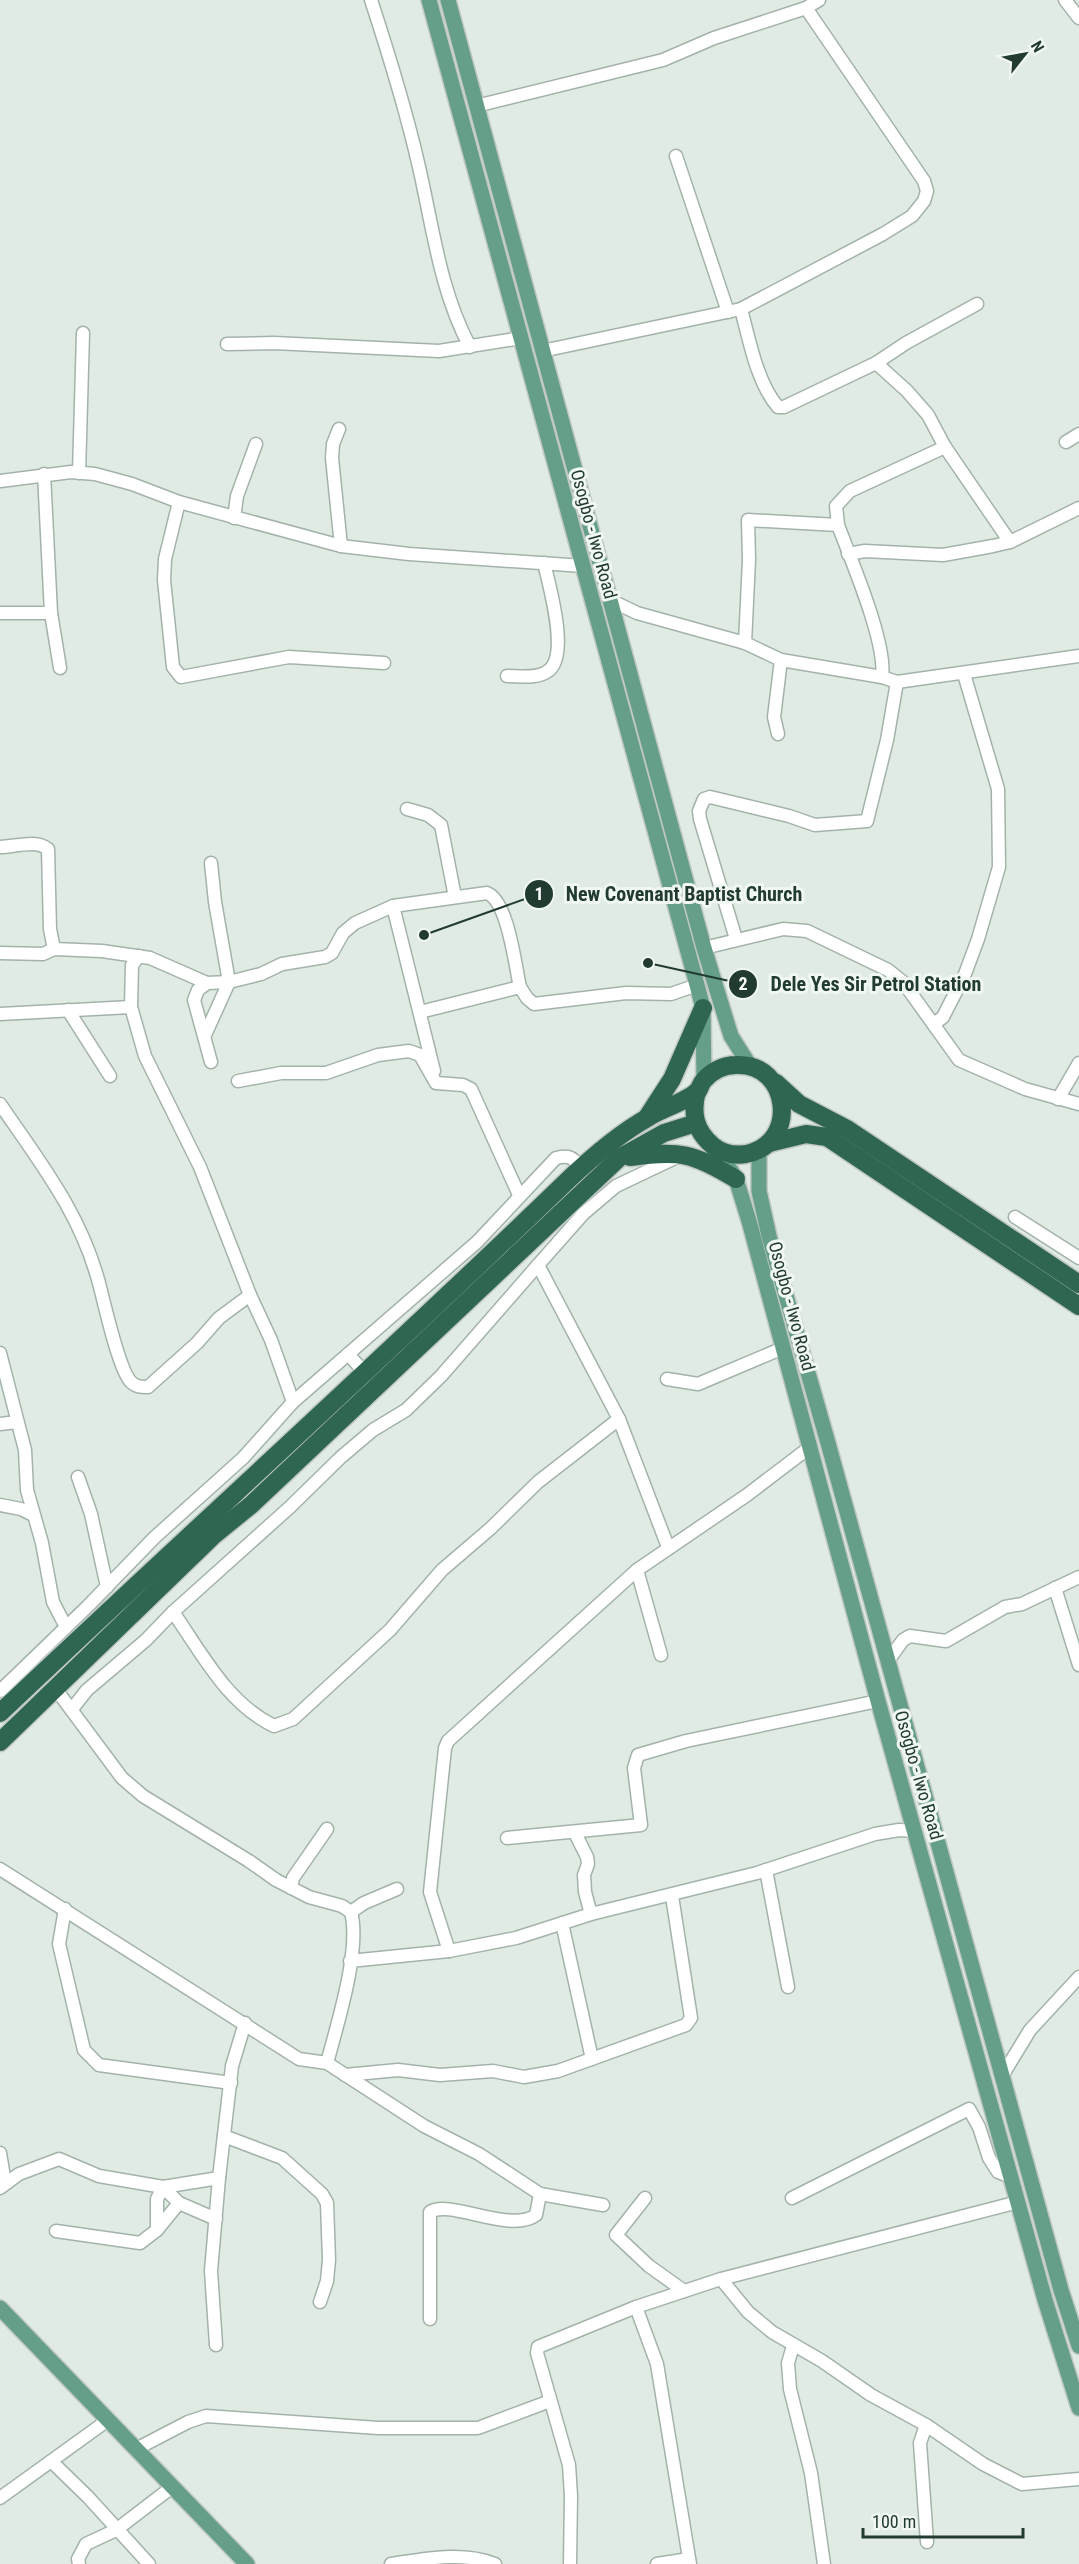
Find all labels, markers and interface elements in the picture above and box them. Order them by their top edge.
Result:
north arrow [995,24,1055,84]
text: N [1027,37,1048,56]
street label: Osogbo - Iwo Road [567,467,621,601]
callout: New Covenant Baptist Church [524,875,815,913]
text: New Covenant Baptist Church [566,882,802,906]
text: 1 [534,883,544,904]
callout: Dele Yes Sir Petrol Station [728,965,993,1003]
text: Dele Yes Sir Petrol Station [771,972,981,996]
text: 2 [738,973,748,994]
street label: Osogbo - Iwo Road [765,1239,819,1373]
street label: Osogbo - Iwo Road [891,1708,947,1842]
scale bar [863,2501,1024,2539]
text: 100 m [872,2511,916,2532]

